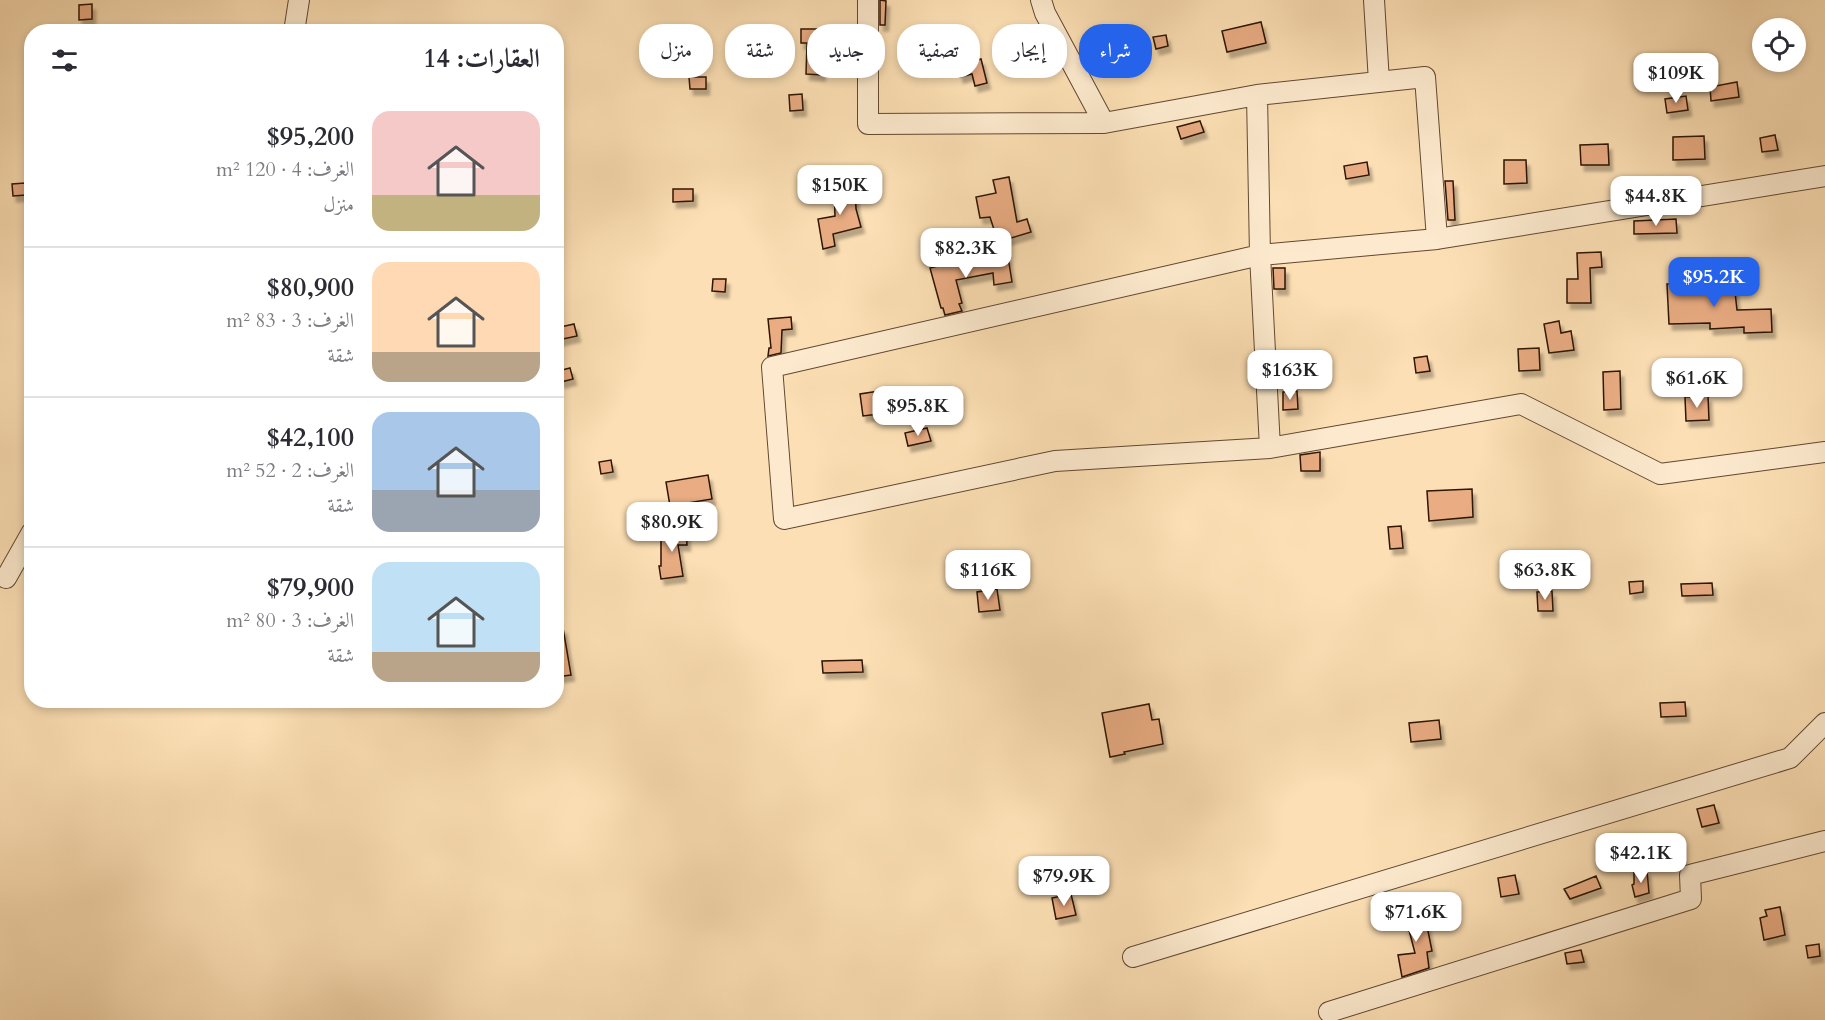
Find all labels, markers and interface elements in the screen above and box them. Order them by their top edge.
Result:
map controls [1752,18,1806,72]
button: locate [1752,18,1806,72]
chip: منزل [639,24,713,78]
chip: شقة [725,24,795,78]
chip: جديد [807,24,885,78]
chip: تصفية [897,24,980,78]
chip: إيجار [992,24,1067,78]
chip: شراء [1079,24,1152,78]
text: العقارات: 14 [423,41,540,76]
icon: filters [48,44,81,77]
pin: $109K [1634,53,1718,104]
text: $109K [1647,59,1705,86]
text: $95,200 [266,119,354,154]
icon: home [420,135,492,207]
text: الغرف: 4 · 120 m² [216,156,354,183]
pin: $150K [798,165,882,216]
text: $150K [811,171,869,198]
pin: $44.8K [1607,176,1705,227]
text: $44.8K [1625,182,1687,209]
text: منزل [323,191,354,218]
pin: $82.3K [917,228,1015,279]
text: $82.3K [935,234,997,261]
pin: $95.2K [1665,257,1763,308]
text: $95.2K [1683,263,1745,290]
text: $80,900 [266,270,354,305]
icon: home [420,286,492,358]
text: الغرف: 3 · 83 m² [226,307,354,334]
text: شقة [328,342,354,369]
pin: $163K [1248,350,1332,401]
text: $163K [1261,356,1319,383]
pin: $61.6K [1648,358,1746,409]
text: $61.6K [1666,364,1728,391]
pin: $95.8K [869,386,967,437]
text: $95.8K [887,392,949,419]
text: $42,100 [266,420,354,455]
icon: home [420,436,492,508]
text: الغرف: 2 · 52 m² [226,457,354,484]
text: شقة [328,492,354,519]
pin: $80.9K [623,502,721,553]
text: $80.9K [641,508,703,535]
pin: $116K [946,550,1030,601]
pin: $63.8K [1496,550,1594,601]
text: $116K [959,556,1017,583]
text: $63.8K [1514,556,1576,583]
text: $79,900 [266,570,354,605]
icon: home [420,586,492,658]
text: الغرف: 3 · 80 m² [226,607,354,634]
text: شقة [328,642,354,669]
pin: $42.1K [1592,833,1690,884]
text: $42.1K [1610,839,1672,866]
pin: $79.9K [1015,856,1113,907]
text: $79.9K [1033,862,1095,889]
pin: $71.6K [1367,892,1465,943]
text: $71.6K [1385,898,1447,925]

